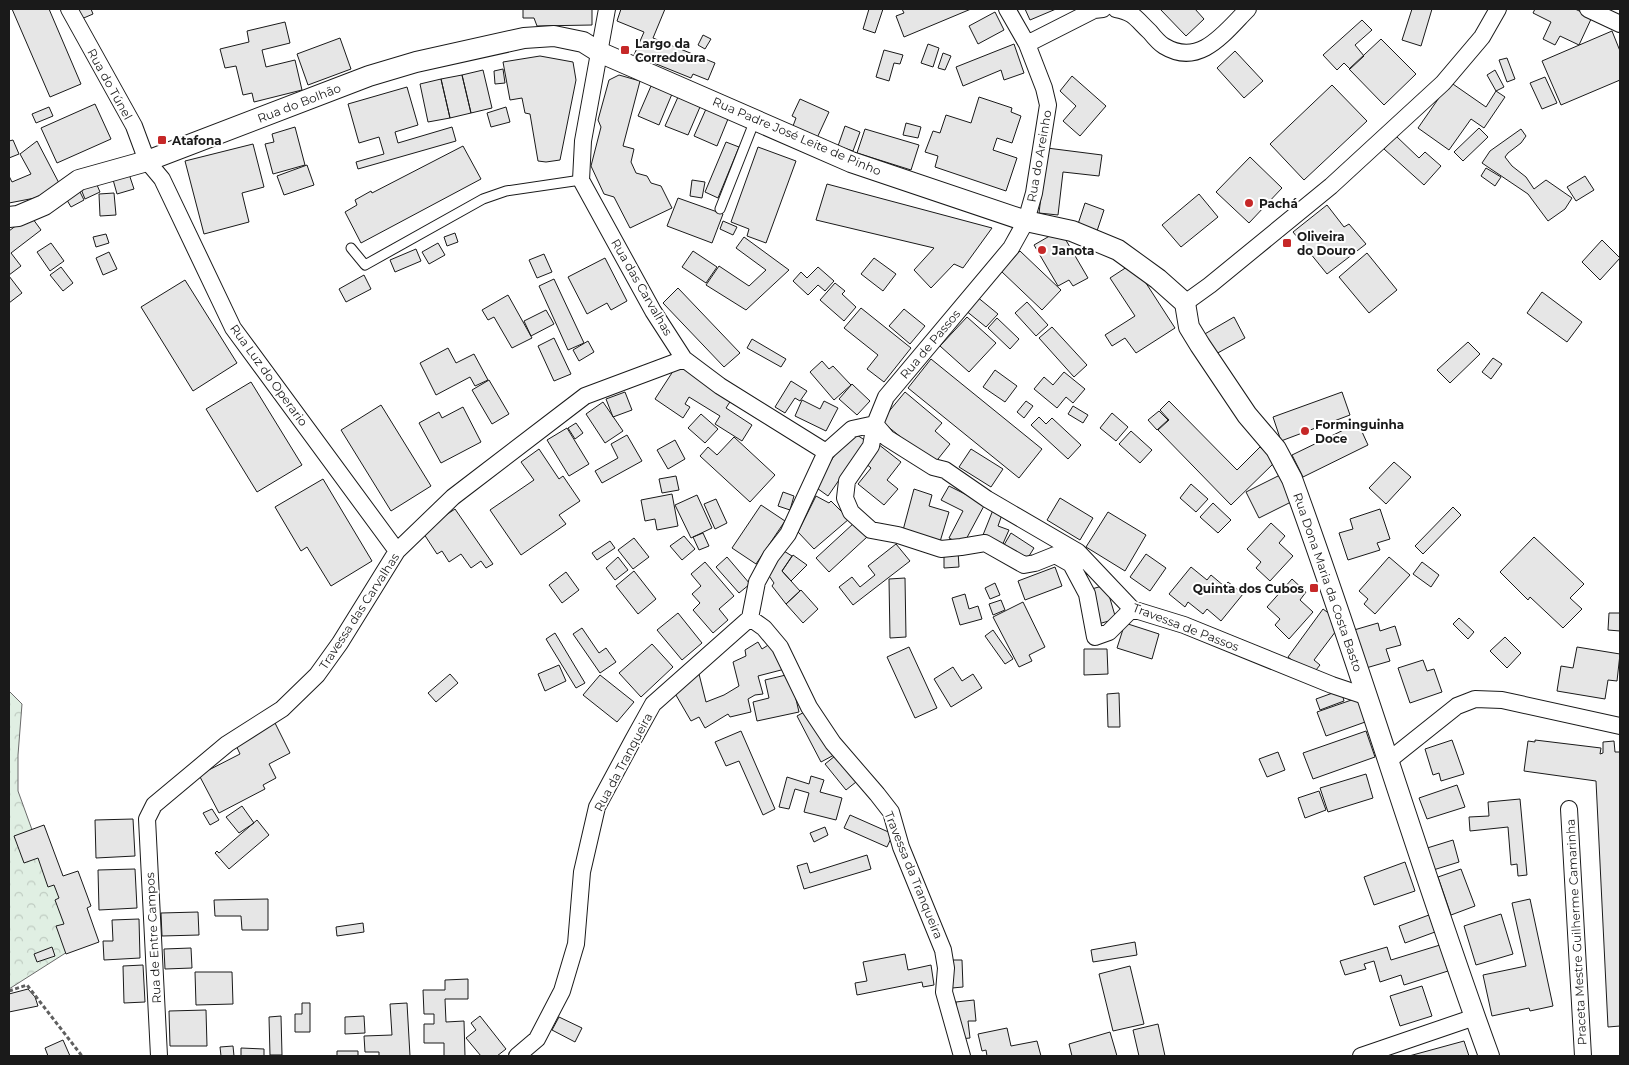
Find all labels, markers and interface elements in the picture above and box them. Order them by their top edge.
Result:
place label: Largo da Corredoura [635,36,706,65]
marker: Largo da Corredoura [619,44,631,56]
street label: Rua do Túnel [84,46,136,122]
street label: Rua do Bolhão [255,80,343,126]
street label: Rua Padre José Leite de Pinho [710,94,884,178]
street label: Rua do Areinho [1024,109,1054,203]
place label: Atafona [171,133,222,148]
marker: Atafona [156,134,168,146]
place label: Pachá [1259,196,1298,211]
marker: Pachá [1243,197,1255,209]
place label: Oliveira do Douro [1297,229,1356,258]
street label: Rua das Carvalhas [608,236,676,338]
marker: Oliveira do Douro [1281,237,1293,249]
place label: Janota [1051,243,1095,258]
marker: Janota [1036,244,1048,256]
street label: Rua de Passos [897,306,964,382]
street label: Rua Luz do Operario [227,321,311,429]
place label: Forminguinha Doce [1315,417,1404,446]
marker: Forminguinha Doce [1299,425,1311,437]
street label: Rua Dona Maria da Costa Basto [1290,490,1366,674]
street label: Travessa das Carvalhas [316,550,402,672]
place label: Quinta dos Cubos [1193,581,1305,596]
marker: Quinta dos Cubos [1308,582,1320,594]
street label: Travessa de Passos [1131,600,1241,654]
street label: Rua da Tranqueira [591,710,655,814]
street label: Travessa da Tranqueira [882,809,946,941]
street label: Praceta Mestre Guilherme Camarinha [1563,818,1589,1046]
street label: Rua de Entre Campos [142,872,164,1004]

